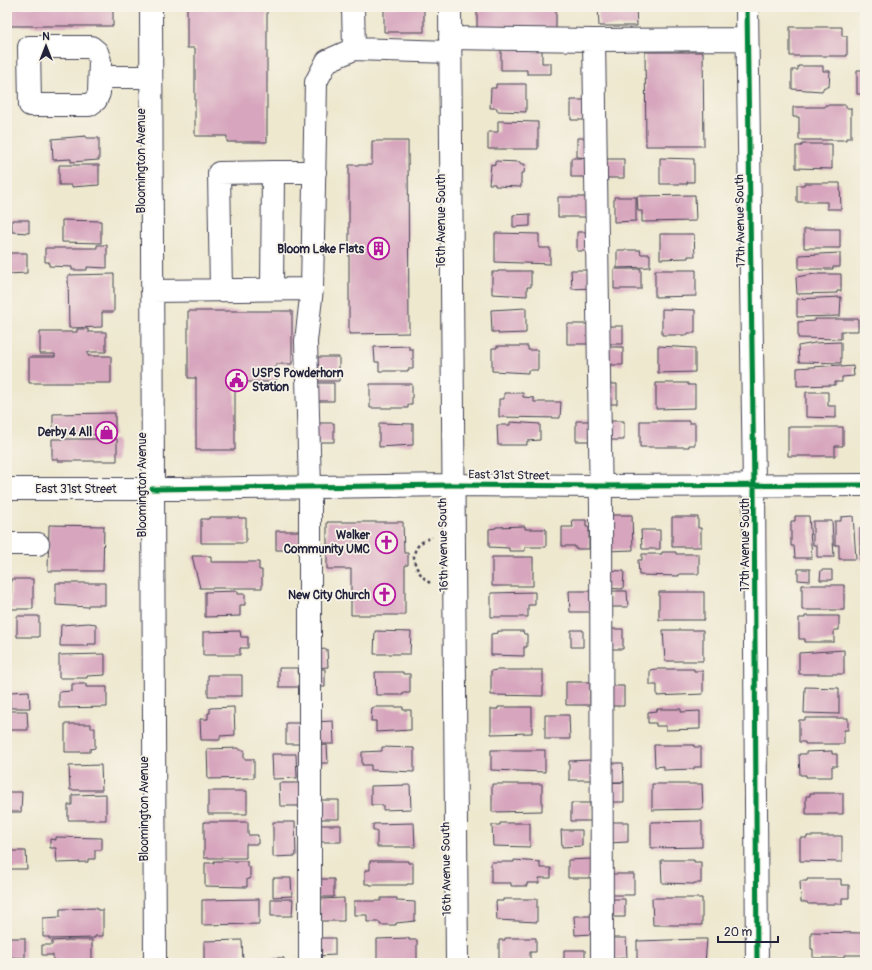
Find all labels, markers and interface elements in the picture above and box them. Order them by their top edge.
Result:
north arrow [26,26,66,66]
text: N [42,30,50,43]
street label: Bloomington Avenue [134,108,149,214]
street label: 16th Avenue South [434,174,449,268]
street label: 17th Avenue South [732,174,749,268]
building icon: Bloom Lake Flats [366,236,392,262]
place label: Bloom Lake Flats [277,242,365,257]
place label: USPS Powderhorn Station [252,366,344,395]
public building icon: USPS Powderhorn Station [223,367,249,393]
shop icon: Derby 4 All [94,419,120,445]
place label: Derby 4 All [38,425,92,440]
street label: Bloomington Avenue [135,432,150,538]
street label: East 31st Street [468,467,550,484]
street label: East 31st Street [35,482,117,497]
street label: 16th Avenue South [435,497,452,592]
street label: 17th Avenue South [738,498,753,592]
place label: Walker Community UMC [284,528,371,557]
church icon: Walker Community UMC [373,529,399,555]
church icon: New City Church [372,582,398,608]
place label: New City Church [288,588,370,603]
street label: Bloomington Avenue [137,756,152,862]
street label: 16th Avenue South [438,821,455,916]
scale bar [718,918,778,944]
text: 20 m [724,925,753,940]

